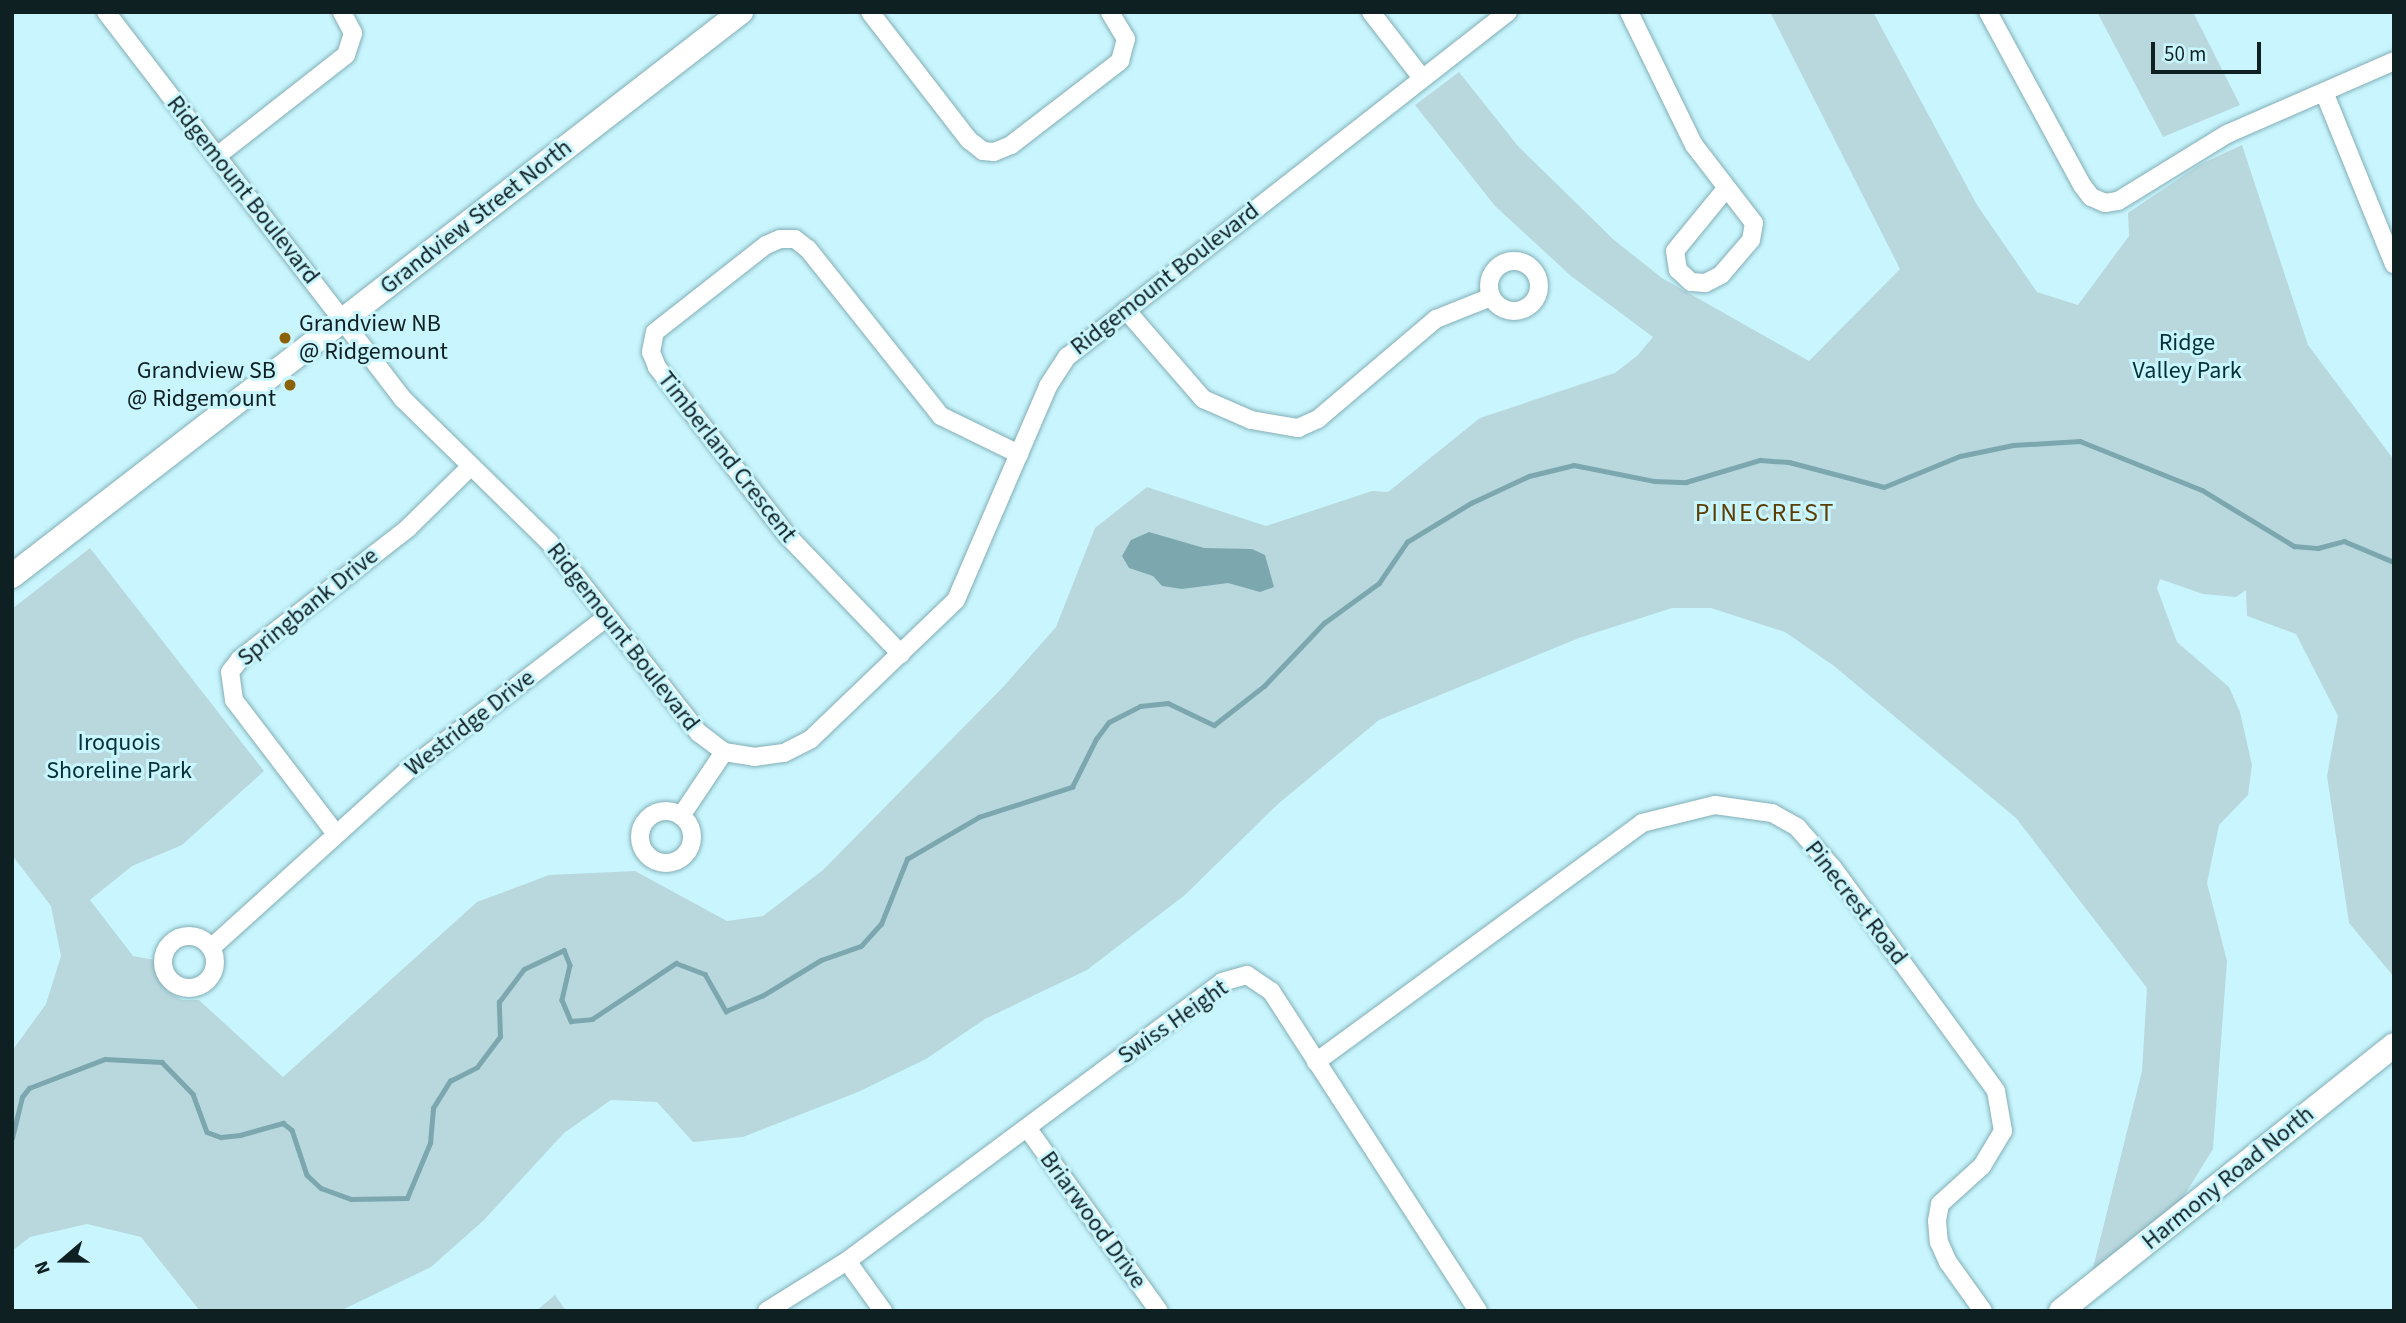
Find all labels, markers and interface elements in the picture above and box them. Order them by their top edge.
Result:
scale bar [2154,28,2264,72]
text: 50 m [2164,39,2206,69]
street label: Ridgemount Boulevard [161,90,325,290]
street label: Grandview Street North [374,133,578,301]
street label: Ridgemount Boulevard [1065,197,1265,361]
place label: Grandview NB @ Ridgemount [299,310,448,366]
park label: Ridge Valley Park [2132,329,2242,385]
marker: Grandview NB @ Ridgemount [277,330,293,346]
place label: Grandview SB @ Ridgemount [127,357,276,413]
street label: Timberland Crescent [651,366,803,548]
marker: Grandview SB @ Ridgemount [282,377,298,393]
district label: PINECREST [1696,497,1834,529]
street label: Ridgemount Boulevard [541,537,705,737]
street label: Springbank Drive [232,542,384,672]
street label: Westridge Drive [399,663,541,783]
park label: Iroquois Shoreline Park [46,729,192,785]
street label: Pinecrest Road [1799,835,1913,971]
street label: Swiss Height [1112,974,1234,1070]
street label: Harmony Road North [2136,1100,2320,1256]
street label: Briarwood Drive [1034,1146,1152,1294]
north arrow [28,1225,98,1295]
text: N [28,1257,58,1278]

